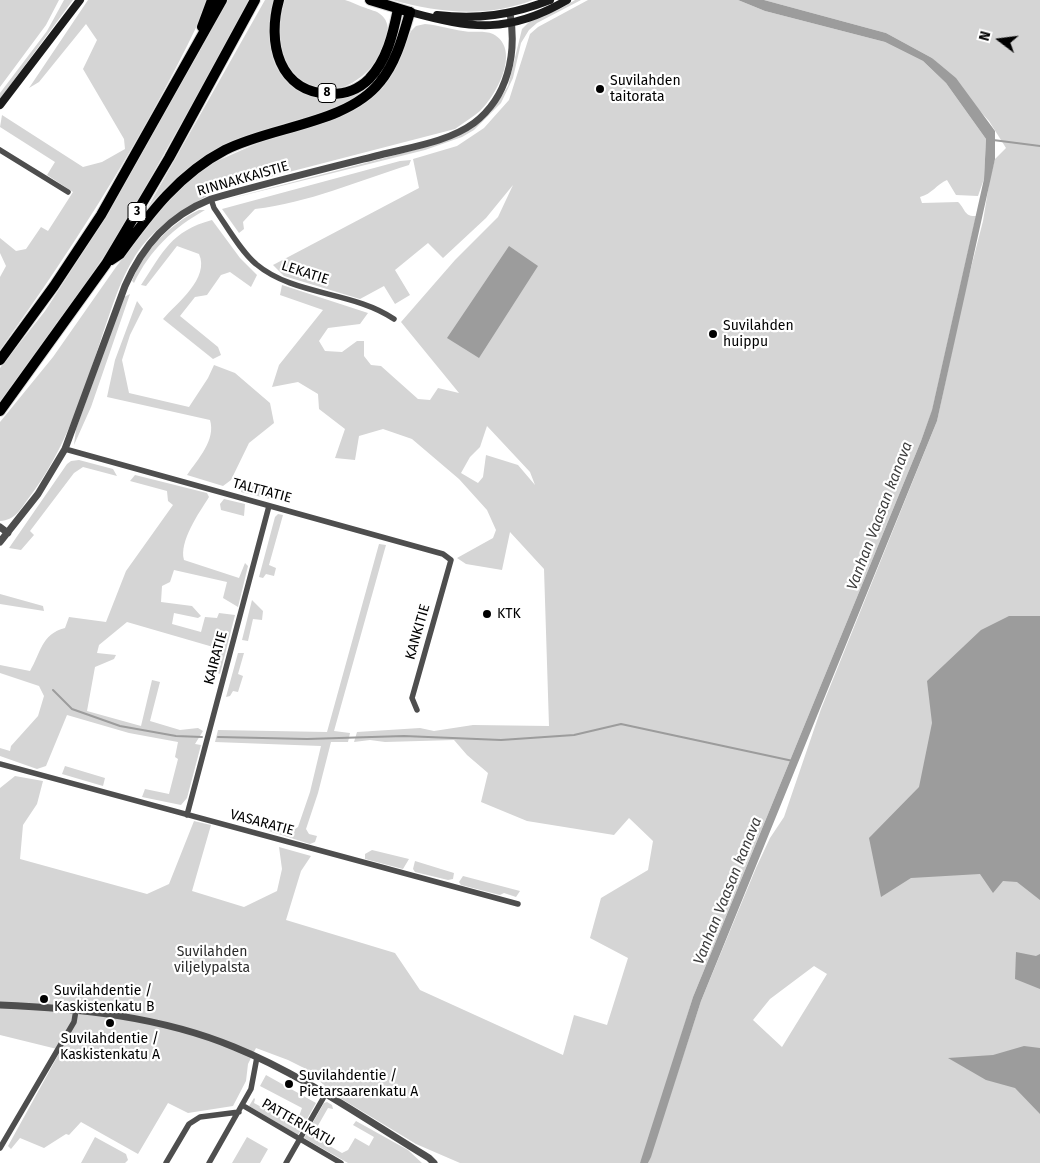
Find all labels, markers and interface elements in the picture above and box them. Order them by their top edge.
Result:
north arrow [975,15,1025,65]
text: N [976,29,994,43]
place label: Suvilahden taitorata [610,73,681,105]
marker: Suvilahden taitorata [594,83,606,95]
road number: 8 [318,84,336,102]
street label: RINNAKKAISTIE [195,158,291,200]
road number: 3 [128,202,146,222]
street label: LEKATIE [279,257,331,289]
place label: Suvilahden huippu [723,318,794,351]
marker: Suvilahden huippu [707,328,719,340]
water label: Vanhan Vaasan kanava [843,439,917,593]
street label: TALTTATIE [231,475,293,507]
street label: KANKITIE [402,602,434,662]
place label: KTK [497,606,521,622]
marker: KTK [481,608,493,620]
street label: KAIRATIE [201,629,231,687]
street label: VASARATIE [228,806,296,840]
water label: Vanhan Vaasan kanava [690,815,766,967]
park label: Suvilahden viljelypalsta [174,944,250,976]
place label: Suvilahdentie / Kaskistenkatu B [54,983,154,1016]
marker: Suvilahdentie / Kaskistenkatu B [38,993,50,1005]
marker: Suvilahdentie / Kaskistenkatu A [104,1017,116,1029]
place label: Suvilahdentie / Kaskistenkatu A [60,1031,160,1064]
place label: Suvilahdentie / Pietarsaarenkatu A [299,1068,418,1100]
marker: Suvilahdentie / Pietarsaarenkatu A [283,1078,295,1090]
street label: PATTERIKATU [259,1095,337,1151]

